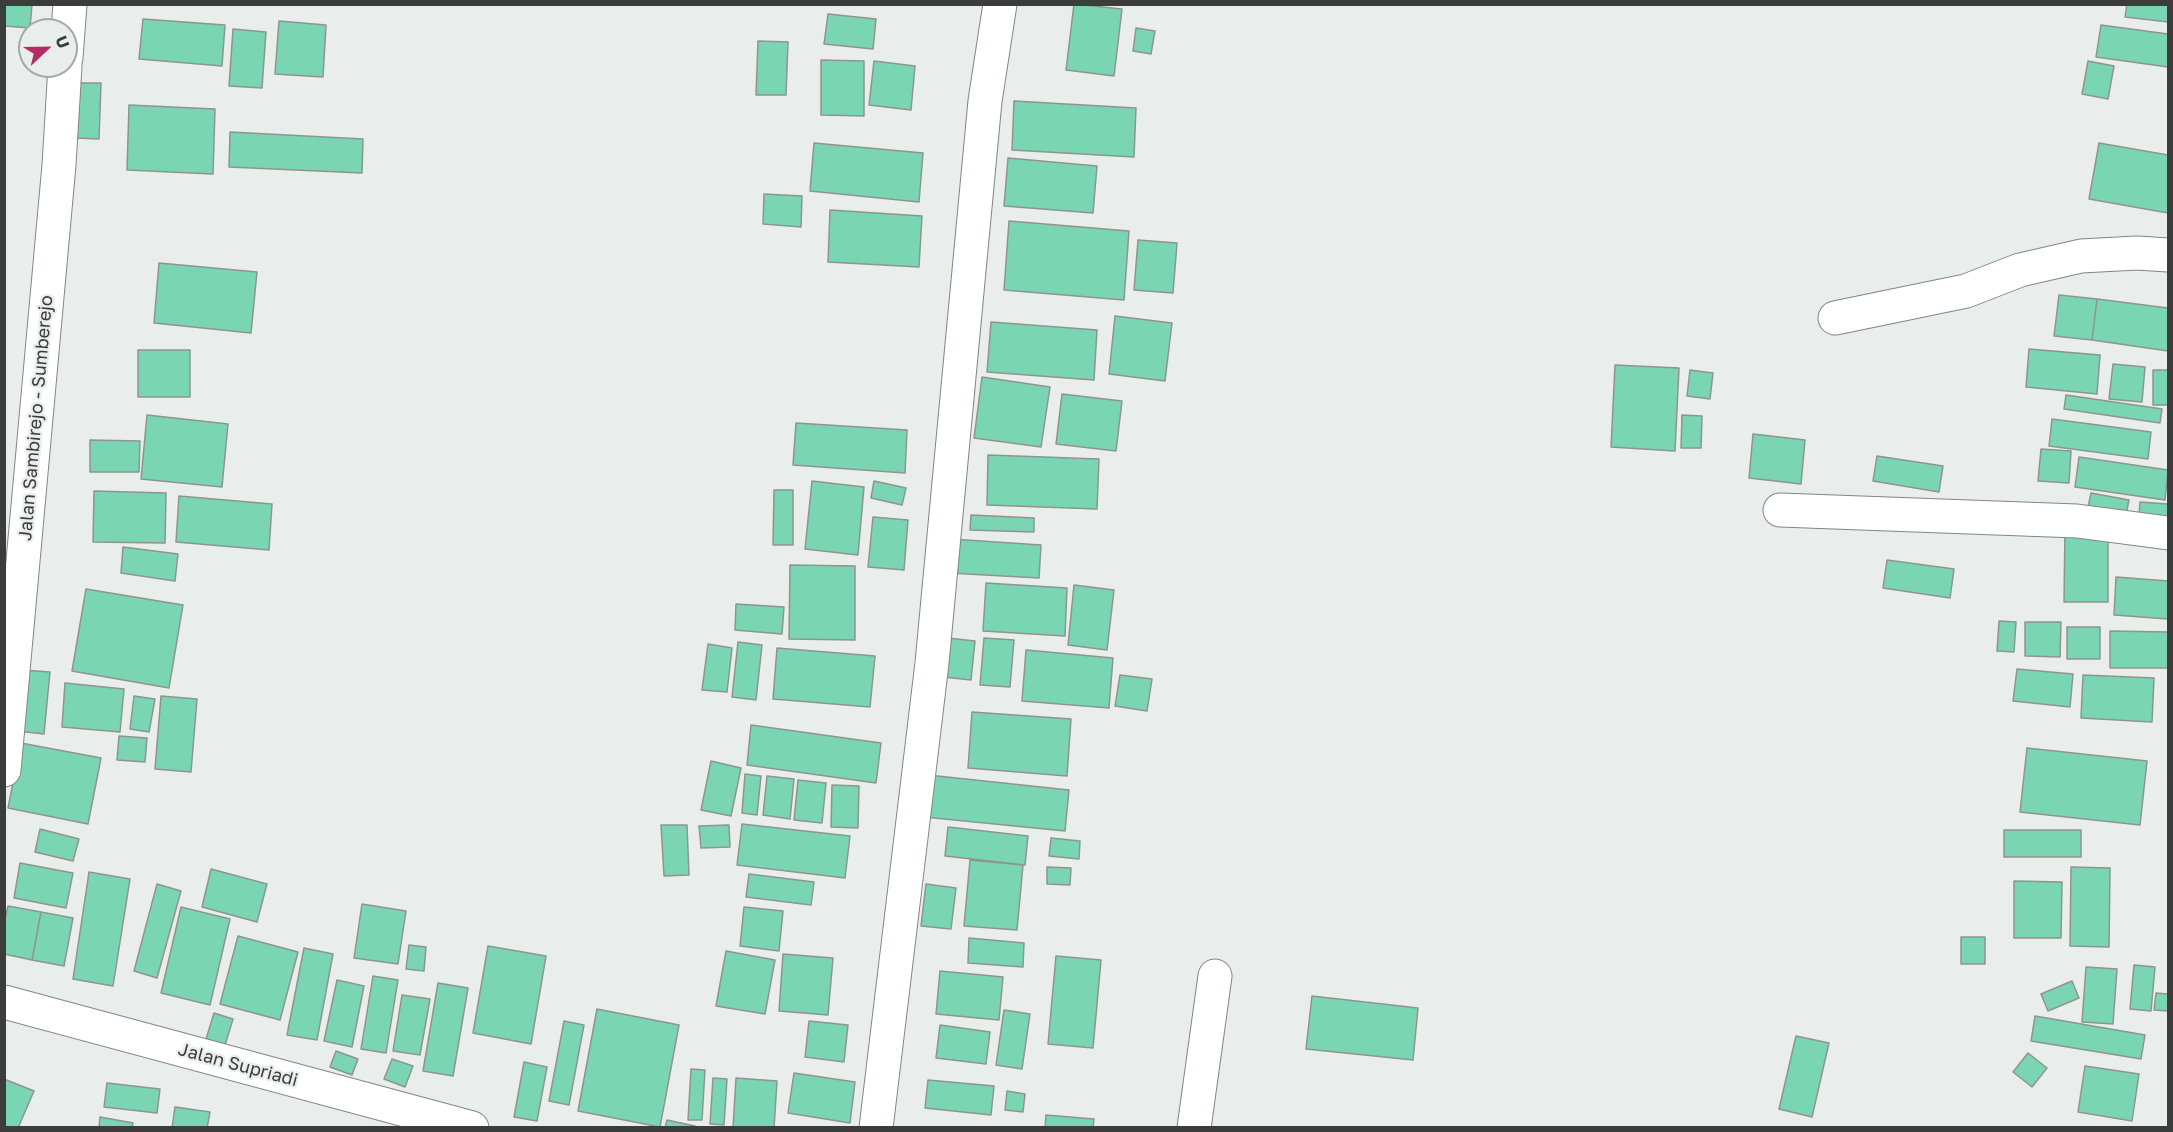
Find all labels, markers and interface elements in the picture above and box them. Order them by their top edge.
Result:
north arrow [18,18,78,78]
text: U [51,33,74,51]
street label: Jalan Sambirejo - Sumberejo [14,294,58,542]
street label: Jalan Supriadi [176,1039,300,1091]

